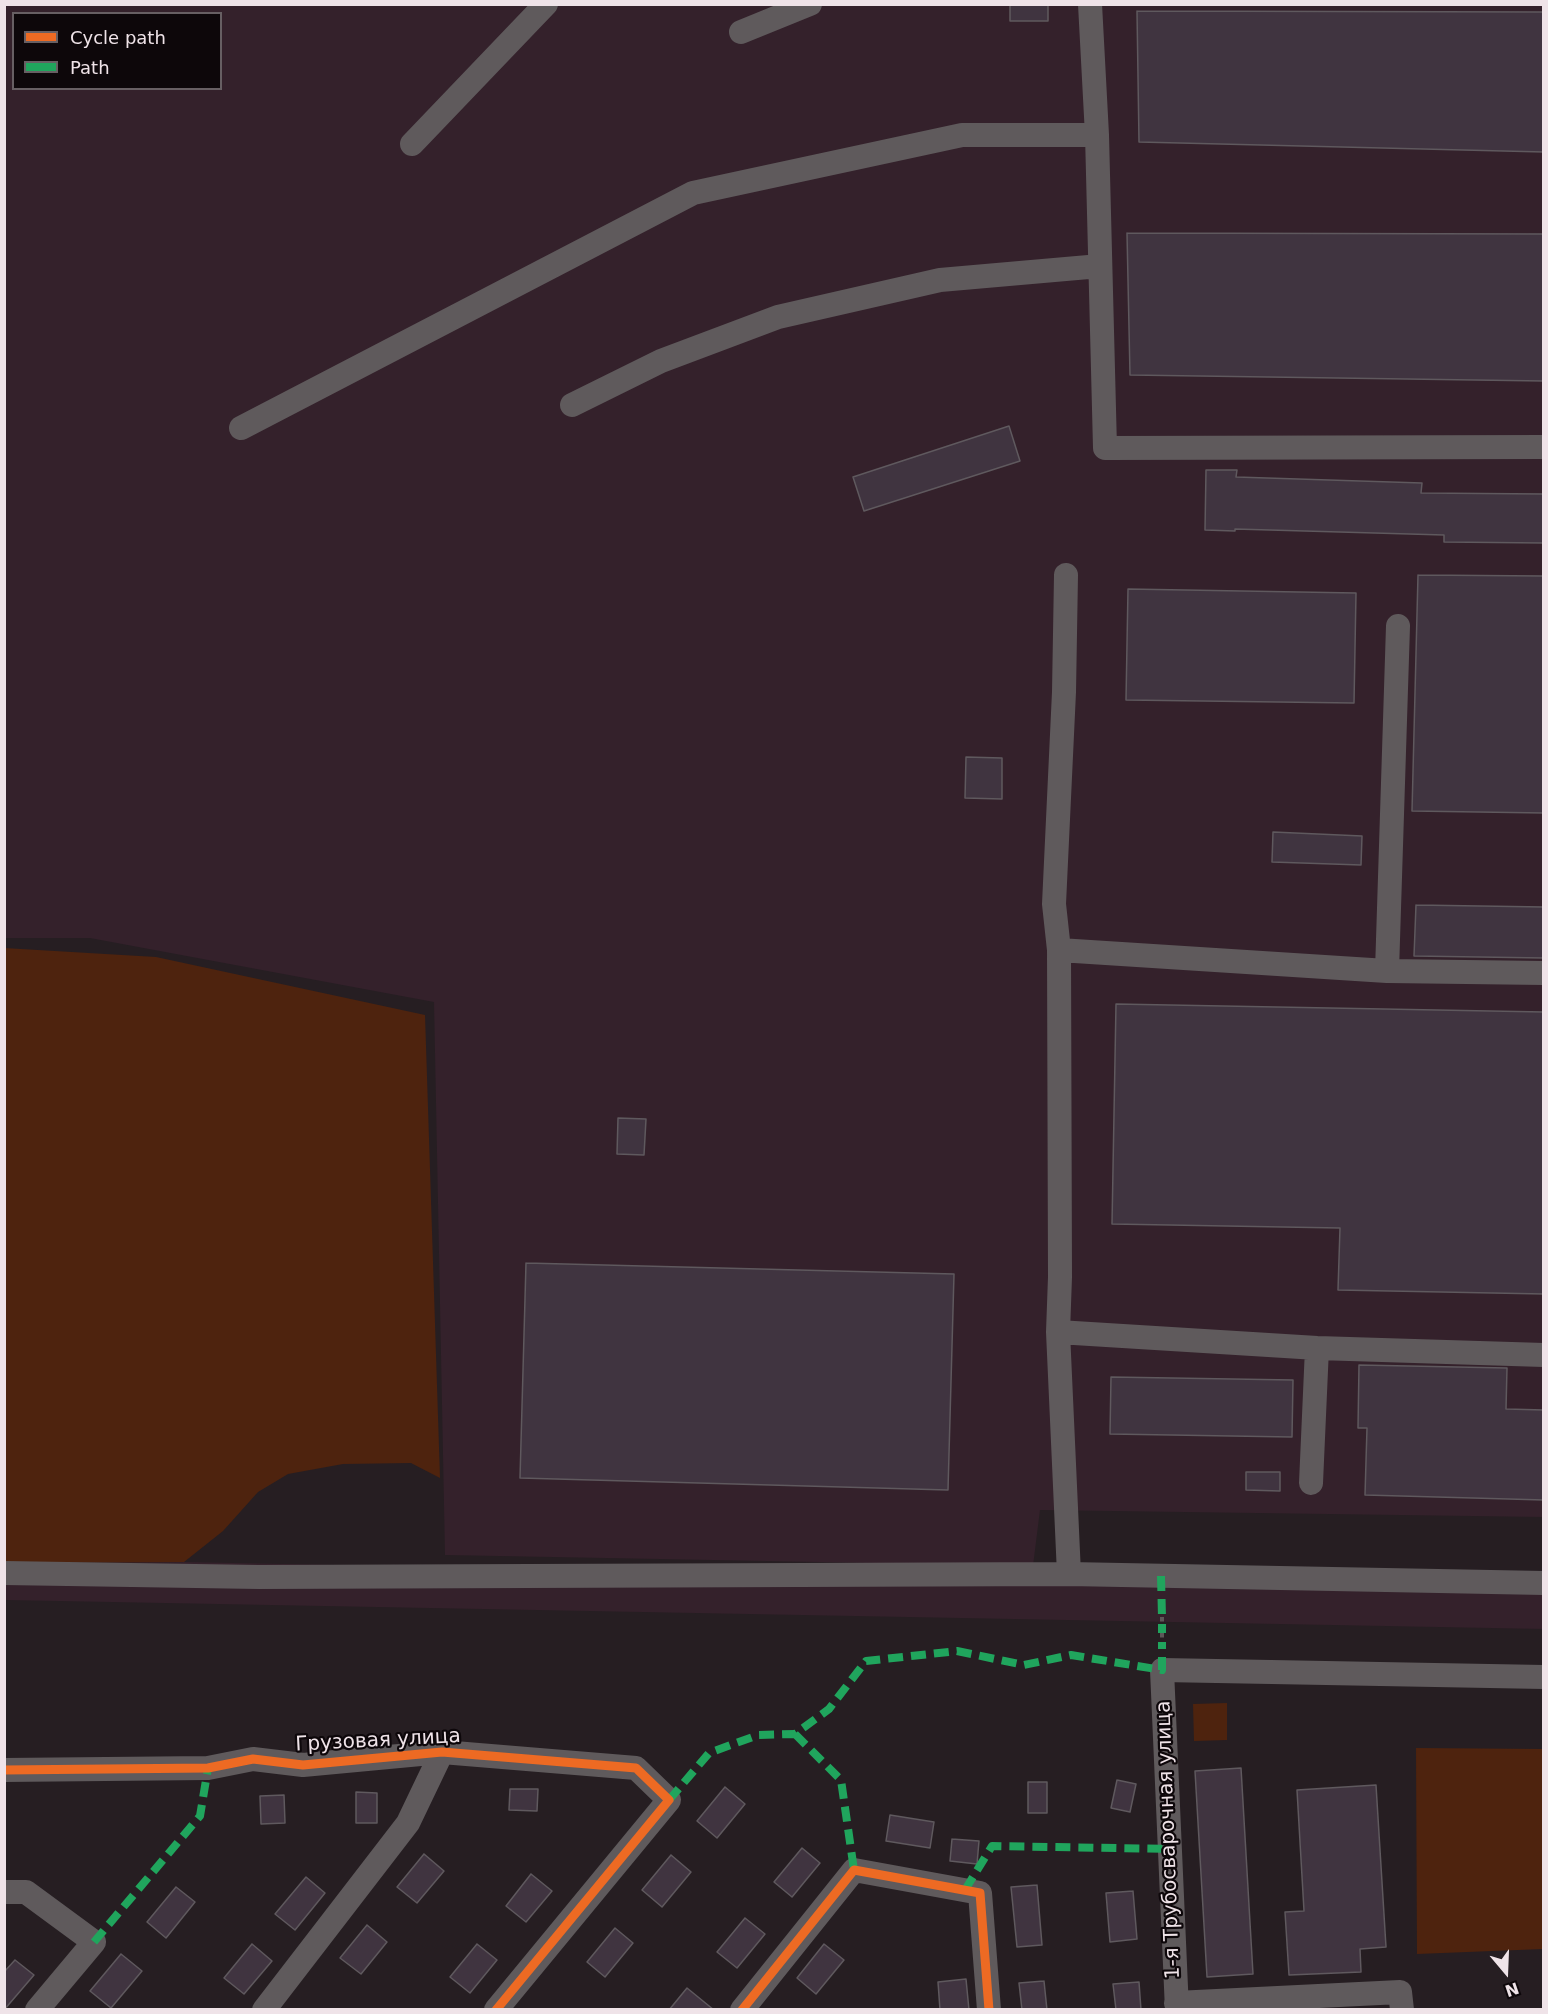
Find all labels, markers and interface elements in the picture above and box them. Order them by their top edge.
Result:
legend [12,12,222,90]
text: Cycle path [70,27,166,48]
text: Path [70,57,110,78]
street label: 1-я Трубосварочная улица [1152,1700,1186,1980]
street label: Грузовая улица [295,1725,461,1757]
north arrow [1476,1942,1536,2002]
text: N [1503,1978,1521,2001]

